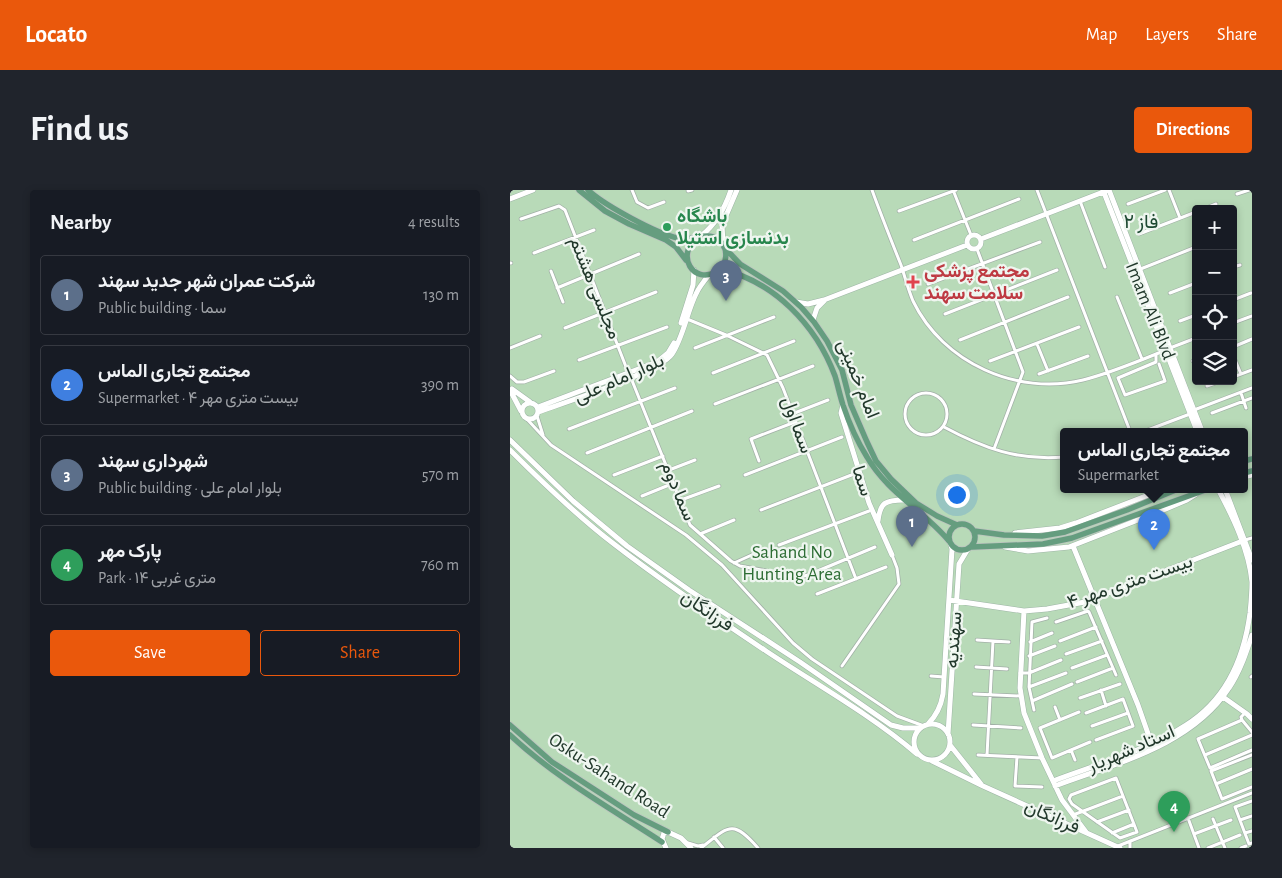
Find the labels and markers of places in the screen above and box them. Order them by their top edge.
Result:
place label: باشگاه بدنسازی استیلا [677,206,789,250]
marker: باشگاه بدنسازی استیلا [661,221,673,233]
pin: 3 [710,260,742,301]
place label: مجتمع پزشکی سلامت سهند [924,262,1030,304]
marker: مجتمع پزشکی سلامت سهند [906,275,920,289]
pin: 1 [896,506,928,547]
pin: 2 [1138,509,1170,550]
pin: 4 [1158,791,1190,832]

